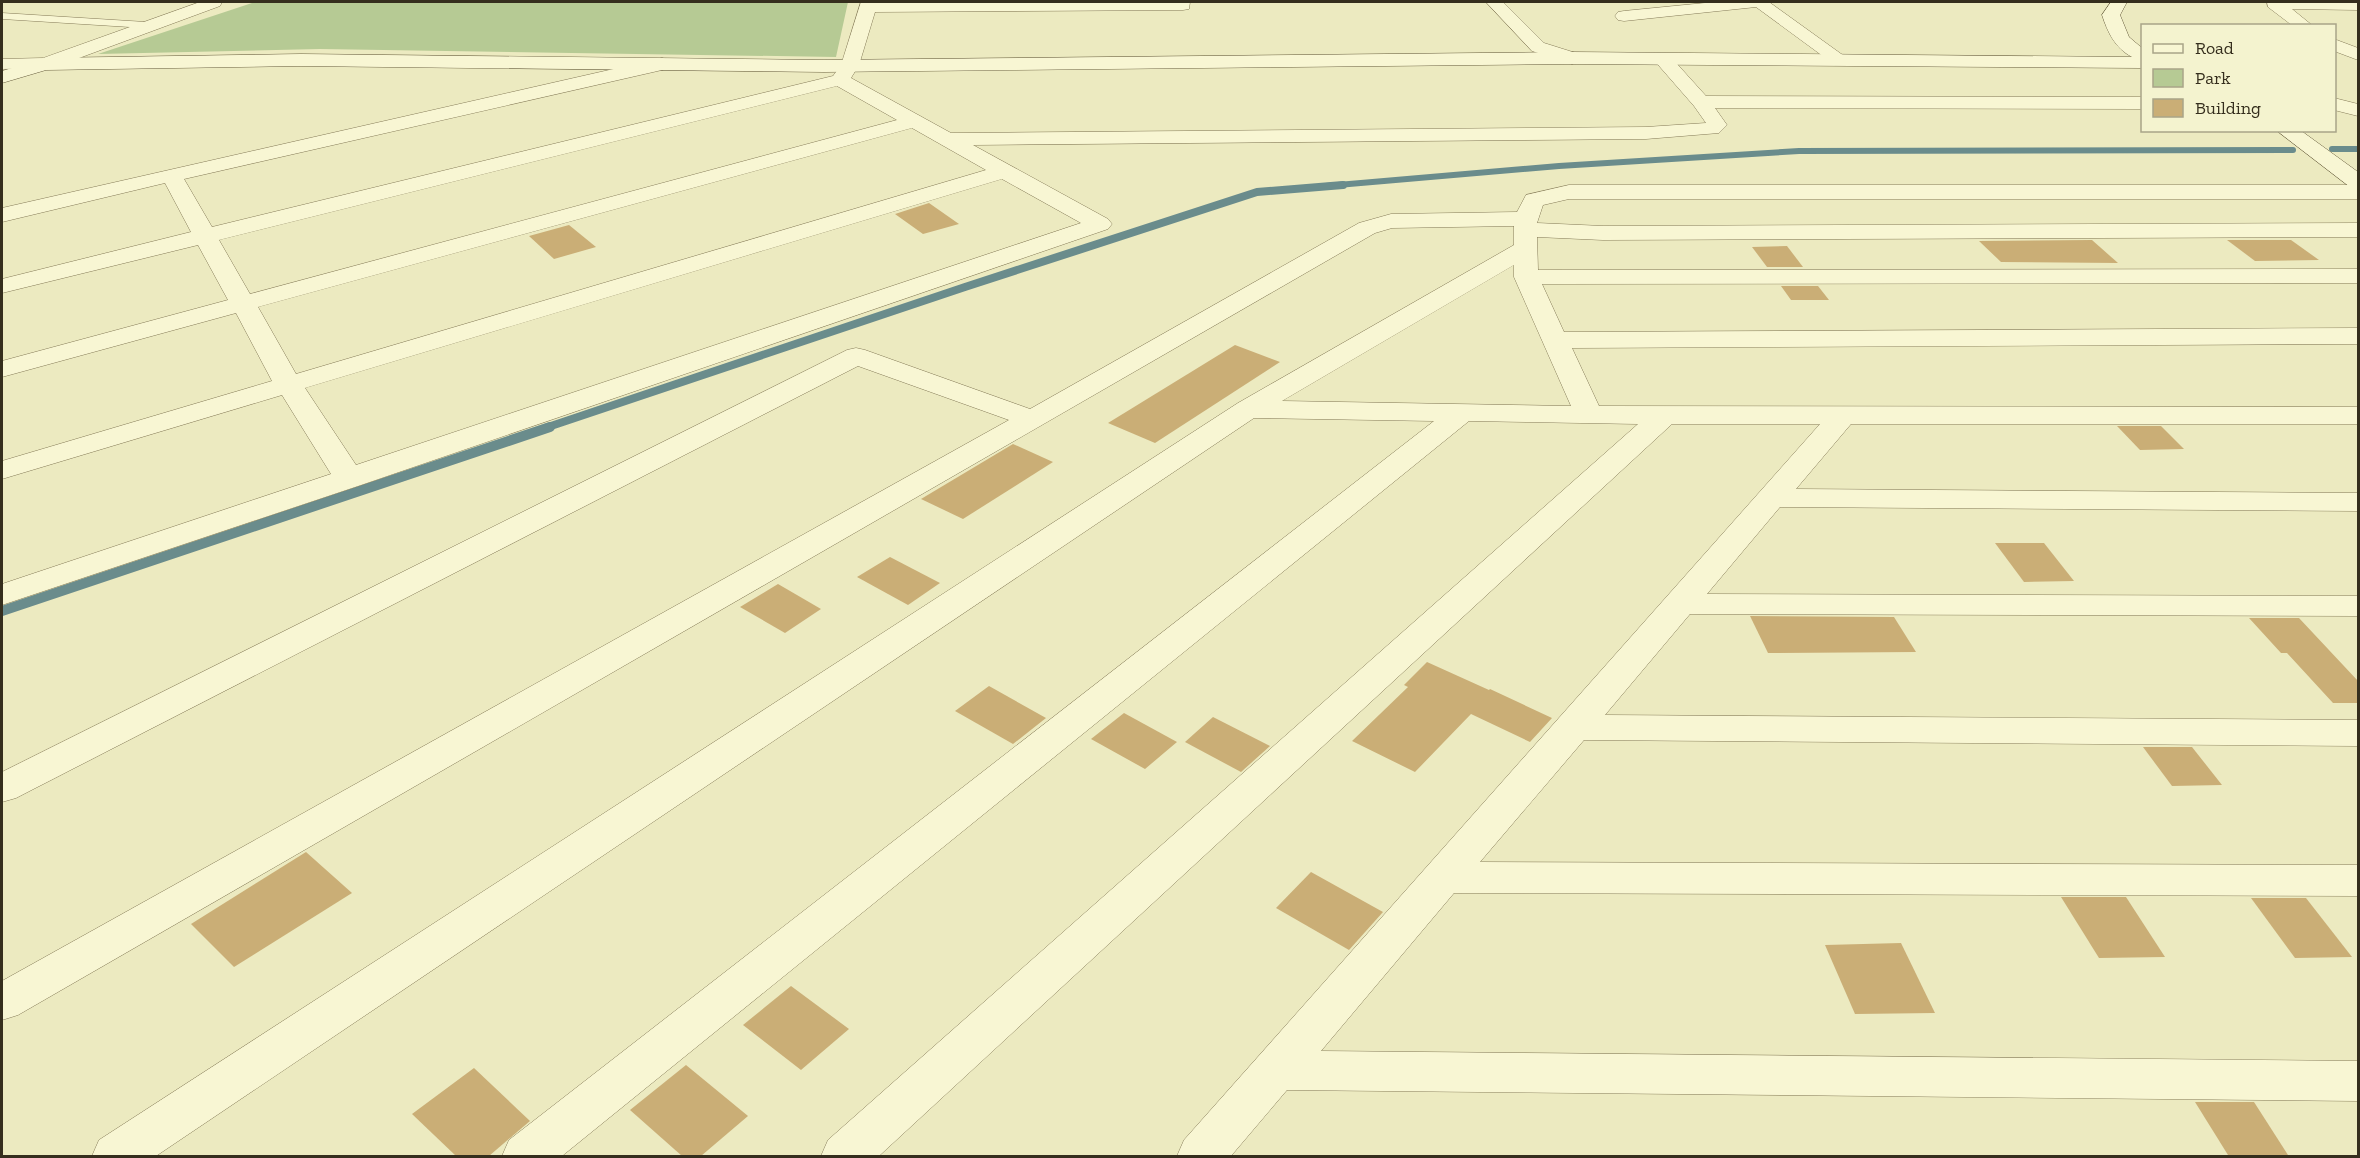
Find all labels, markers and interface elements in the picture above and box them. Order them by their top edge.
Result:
legend [2141,24,2336,132]
text: Road [2195,37,2234,59]
text: Park [2195,67,2231,89]
text: Building [2195,97,2261,119]

